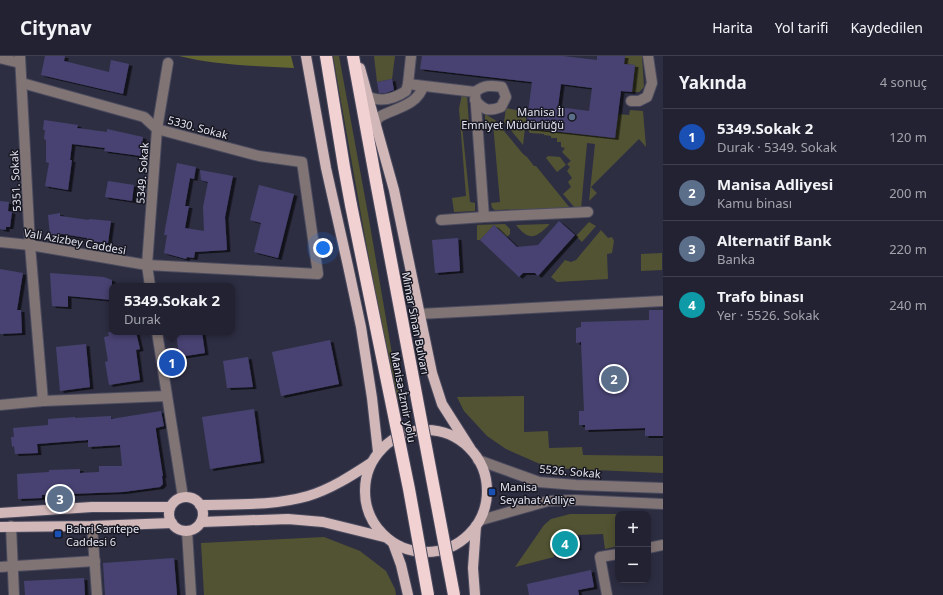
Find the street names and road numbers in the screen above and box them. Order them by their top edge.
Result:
street label: 5330. Sokak [166,112,230,142]
street label: 5349. Sokak [132,142,152,204]
street label: 5351. Sokak [6,150,24,212]
street label: Vali Azizbey Caddesi [23,225,127,257]
street label: Mimar Sinan Bulvarı [399,270,433,376]
street label: Manisa-İzmir yolu [388,350,420,444]
street label: 5526. Sokak [539,461,601,481]

